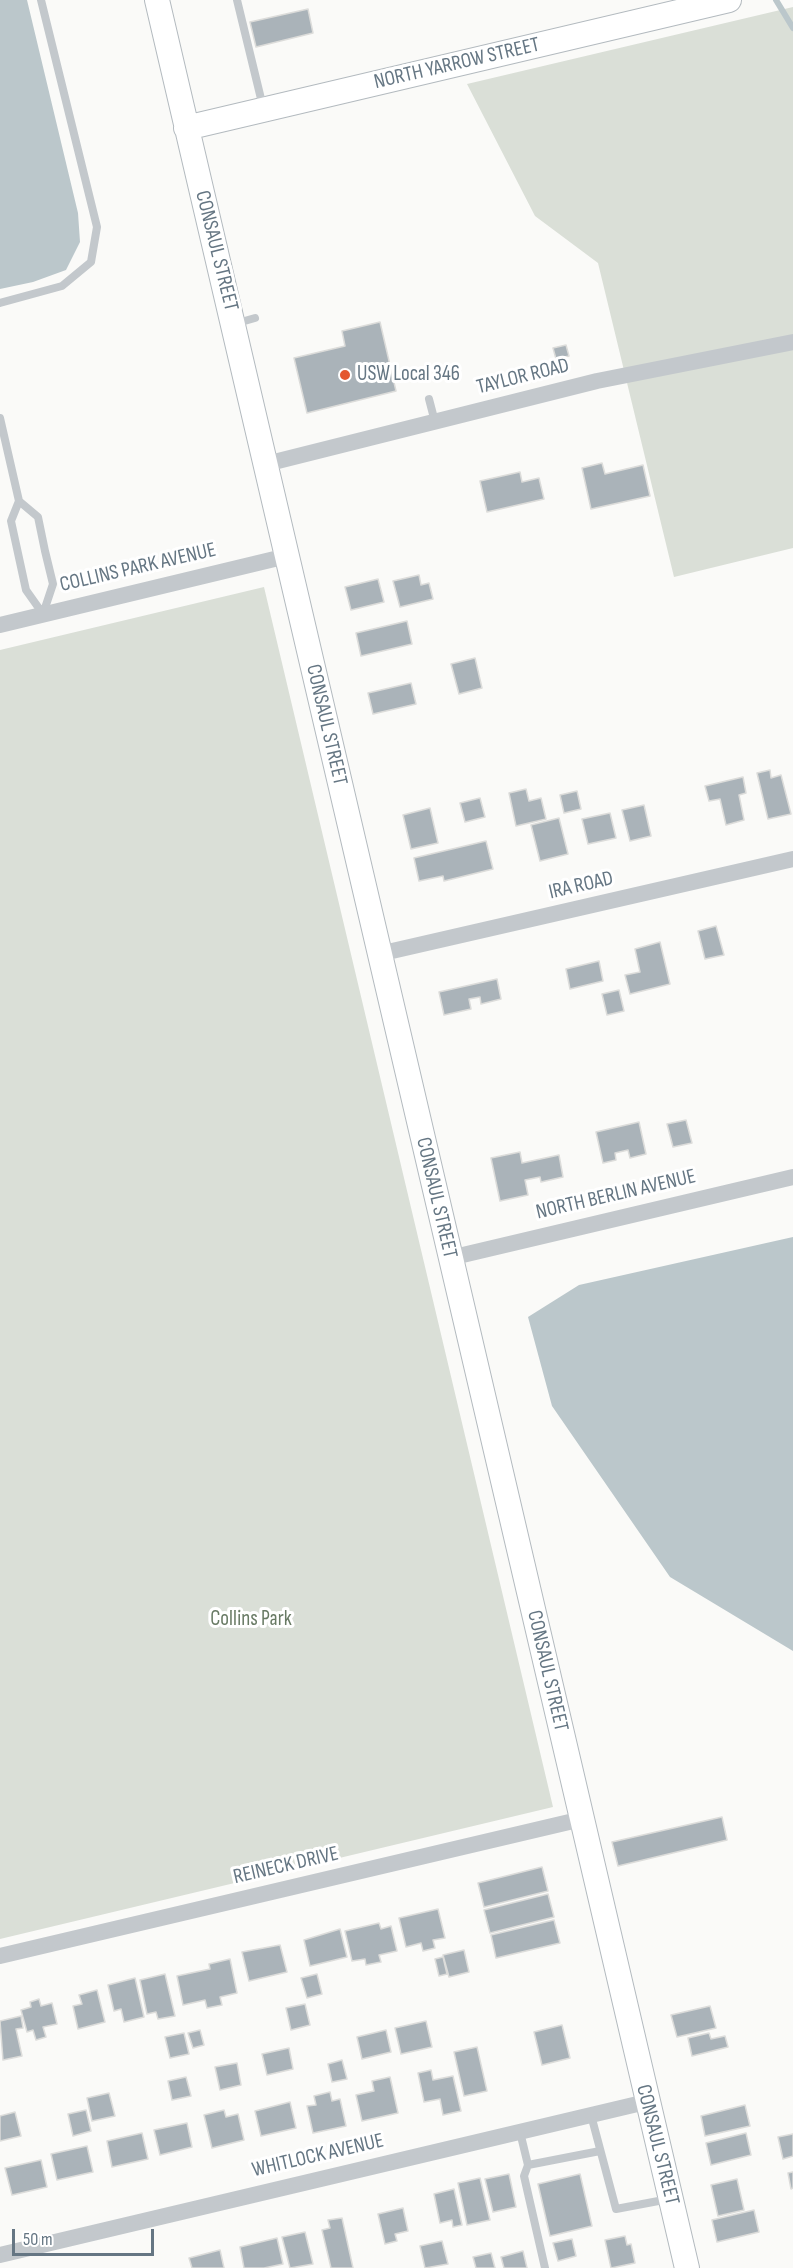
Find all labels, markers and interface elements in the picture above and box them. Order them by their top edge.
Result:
street label: NORTH YARROW STREET [372,33,542,95]
street label: CONSAUL STREET [189,188,243,314]
street label: TAYLOR ROAD [474,353,572,401]
place label: USW Local 346 [357,362,460,388]
marker: USW Local 346 [338,368,352,382]
street label: COLLINS PARK AVENUE [57,538,219,598]
street label: CONSAUL STREET [300,662,352,788]
street label: IRA ROAD [546,866,616,906]
street label: CONSAUL STREET [410,1135,462,1261]
street label: NORTH BERLIN AVENUE [534,1164,698,1226]
park label: Collins Park [210,1607,292,1633]
street label: CONSAUL STREET [521,1608,573,1734]
street label: REINECK DRIVE [231,1842,341,1890]
street label: CONSAUL STREET [630,2082,684,2208]
street label: WHITLOCK AVENUE [250,2129,386,2183]
scale bar [15,2217,158,2255]
text: 50 m [23,2229,53,2250]

